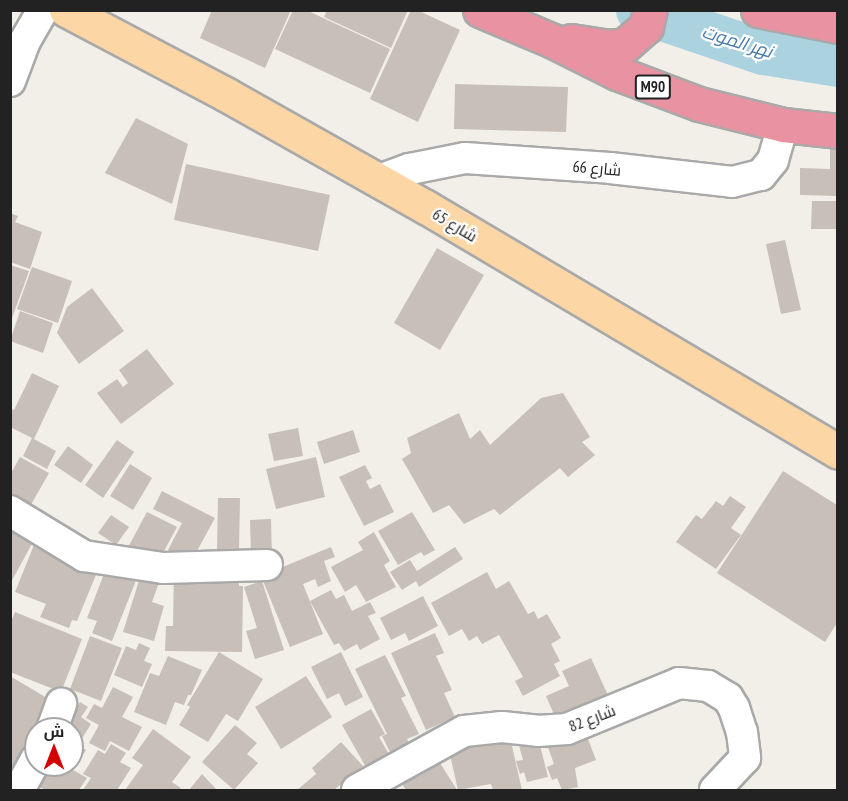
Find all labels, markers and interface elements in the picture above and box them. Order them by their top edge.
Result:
water label: نهر الموت [699,21,775,63]
road number: M90 [634,75,672,99]
street label: شارع 66 [572,156,622,180]
street label: شارع 65 [429,204,481,246]
street label: شارع 82 [566,700,618,736]
north arrow [24,717,84,777]
text: ش [44,721,64,741]

